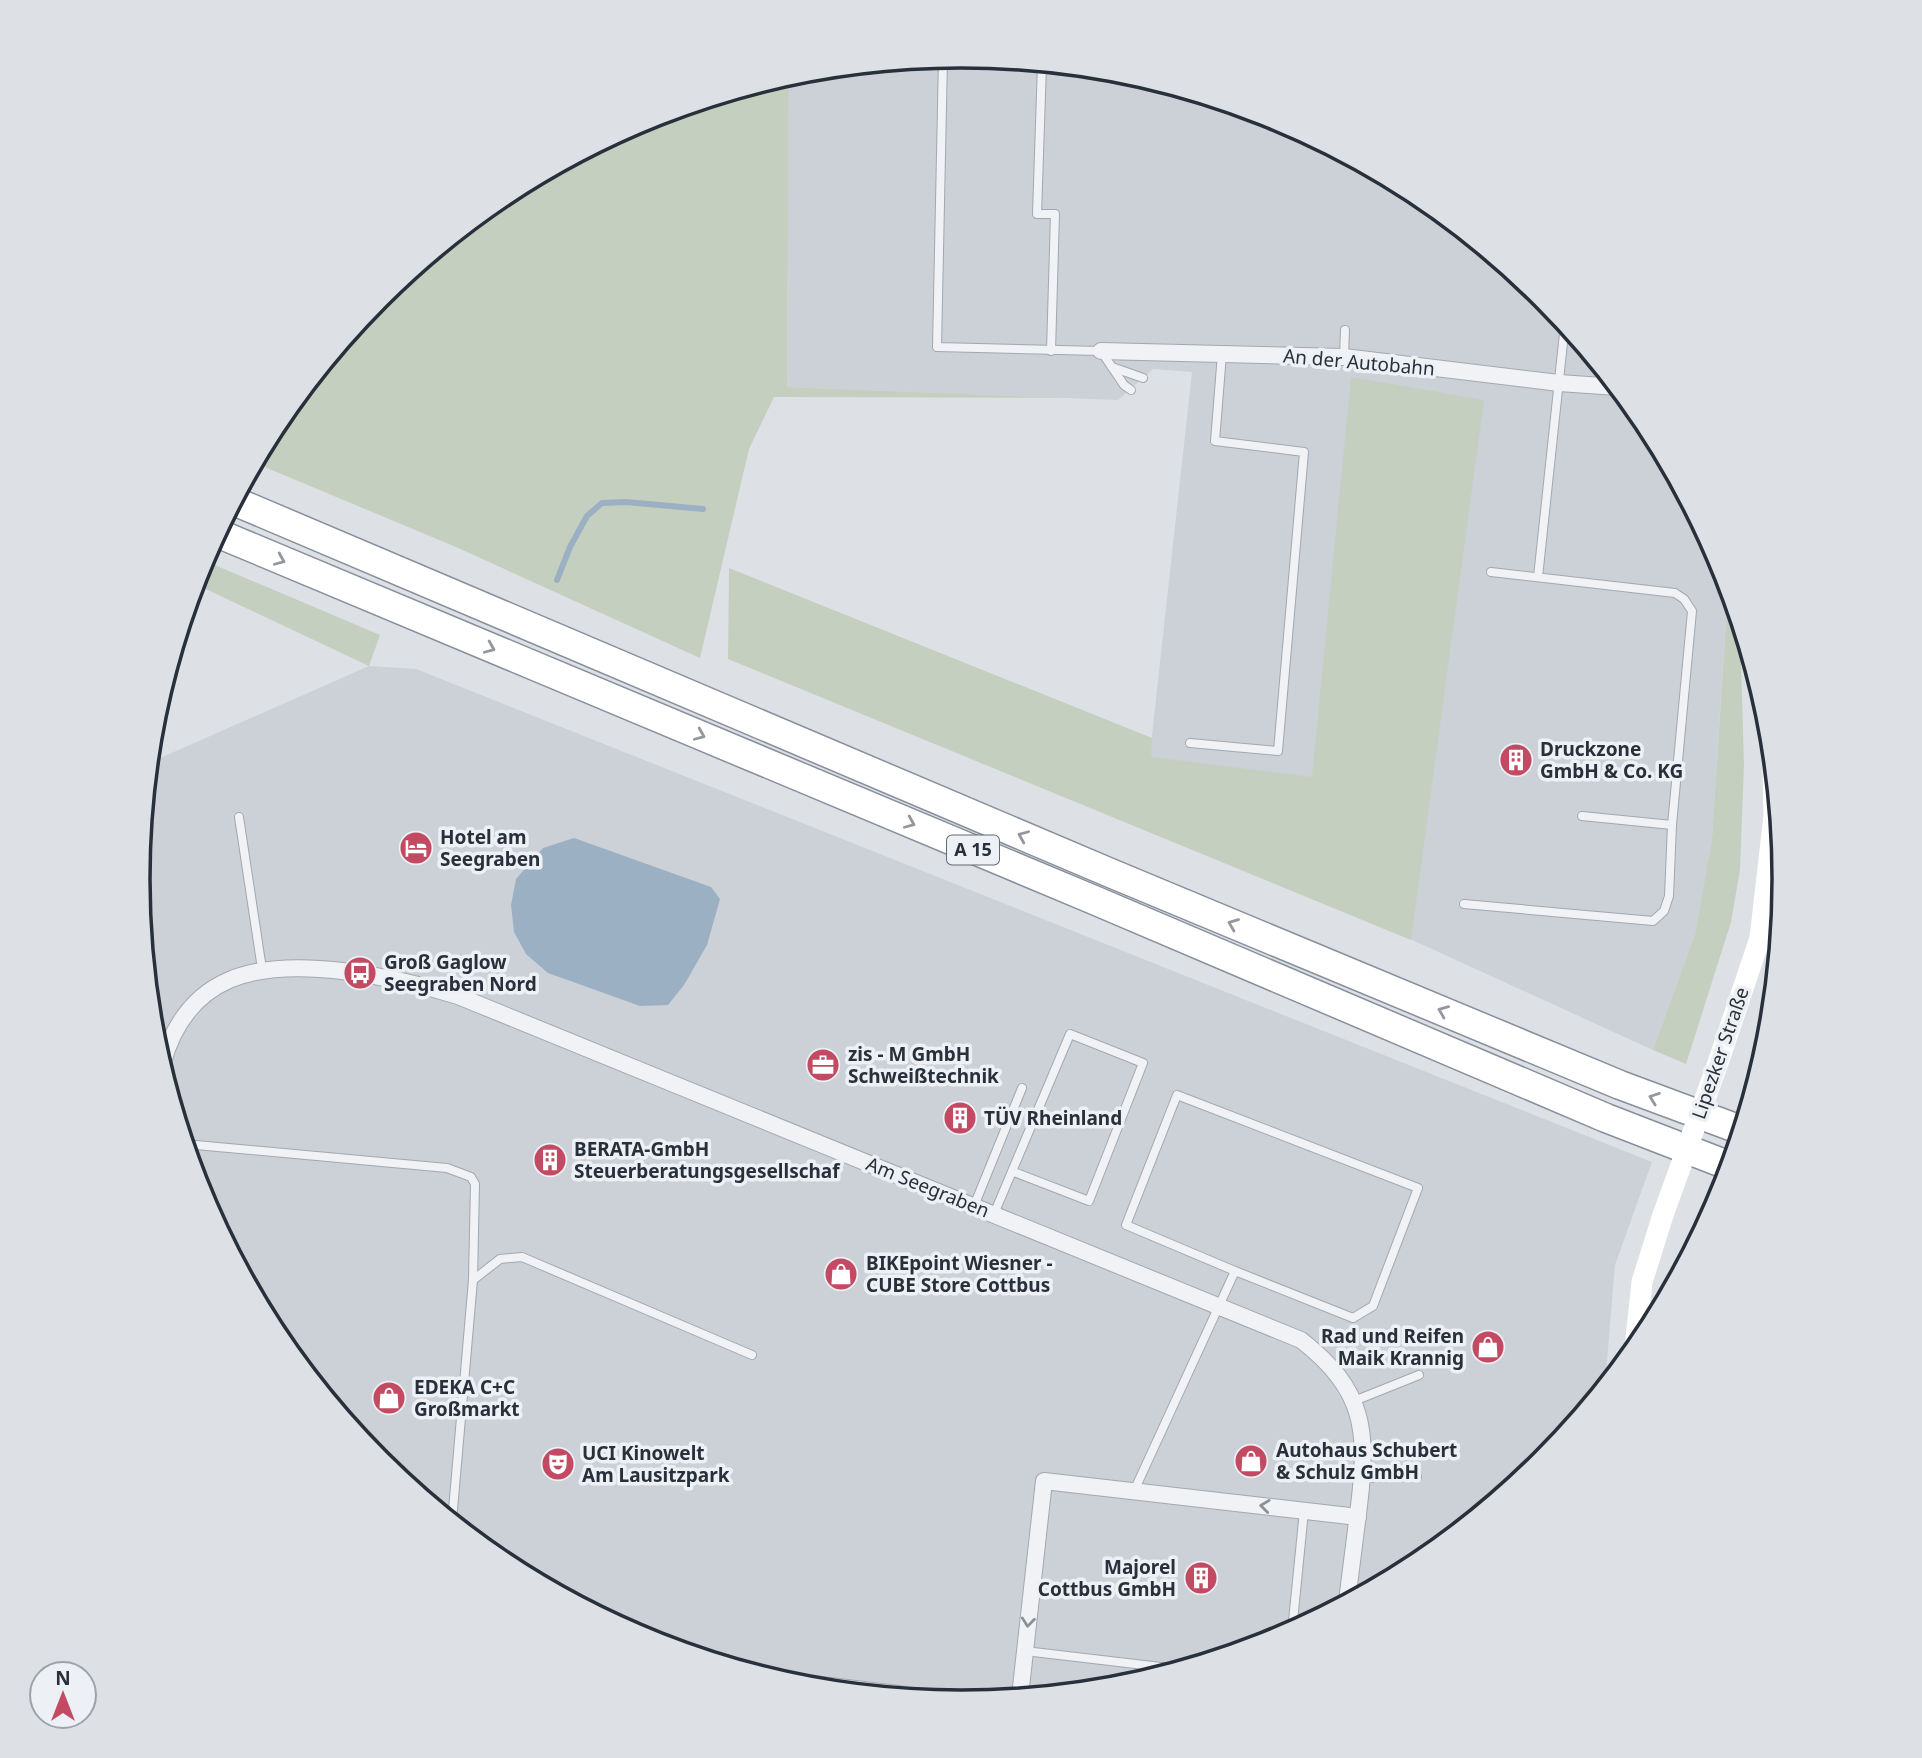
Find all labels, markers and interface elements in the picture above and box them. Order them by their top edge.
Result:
street label: An der Autobahn [1282,342,1436,382]
one-way arrow [273,551,285,565]
one-way arrow [483,639,495,653]
one-way arrow [693,727,705,741]
place label: Druckzone GmbH & Co. KG [1540,736,1683,784]
building icon: Druckzone GmbH & Co. KG [1497,741,1535,779]
one-way arrow [902,815,915,829]
place label: Hotel am Seegraben [440,824,540,872]
hotel icon: Hotel am Seegraben [397,829,435,867]
one-way arrow [1018,830,1031,844]
road number: A 15 [947,836,999,864]
one-way arrow [1228,919,1240,933]
place label: Groß Gaglow Seegraben Nord [384,949,537,997]
bus stop icon: Groß Gaglow Seegraben Nord [341,954,379,992]
street label: Lipezker Straße [1685,984,1755,1122]
one-way arrow [1438,1006,1450,1020]
place label: zis - M GmbH Schweißtechnik [848,1041,999,1089]
office icon: zis - M GmbH Schweißtechnik [804,1046,842,1084]
one-way arrow [1648,1092,1660,1106]
building icon: TÜV Rheinland [941,1099,979,1137]
place label: TÜV Rheinland [984,1105,1122,1131]
place label: BERATA-GmbH Steuerberatungsgesellschaf [574,1136,841,1184]
building icon: BERATA-GmbH Steuerberatungsgesellschaf [531,1141,569,1179]
street label: Am Seegraben [863,1150,993,1224]
place label: BIKEpoint Wiesner - CUBE Store Cottbus [866,1250,1053,1298]
shop icon: BIKEpoint Wiesner - CUBE Store Cottbus [822,1255,860,1293]
place label: Rad und Reifen Maik Krannig [1321,1323,1464,1371]
shop icon: Rad und Reifen Maik Krannig [1469,1328,1507,1366]
place label: EDEKA C+C Großmarkt [414,1374,520,1422]
shop icon: EDEKA C+C Großmarkt [370,1379,408,1417]
place label: Autohaus Schubert & Schulz GmbH [1276,1437,1457,1485]
place label: UCI Kinowelt Am Lausitzpark [582,1440,730,1488]
shop icon: Autohaus Schubert & Schulz GmbH [1232,1442,1270,1480]
theatre icon: UCI Kinowelt Am Lausitzpark [539,1445,577,1483]
one-way arrow [1260,1499,1271,1514]
place label: Majorel Cottbus GmbH [1038,1554,1176,1602]
building icon: Majorel Cottbus GmbH [1182,1559,1220,1597]
one-way arrow [1021,1616,1036,1628]
north arrow [28,1660,98,1730]
text: N [55,1665,71,1691]

